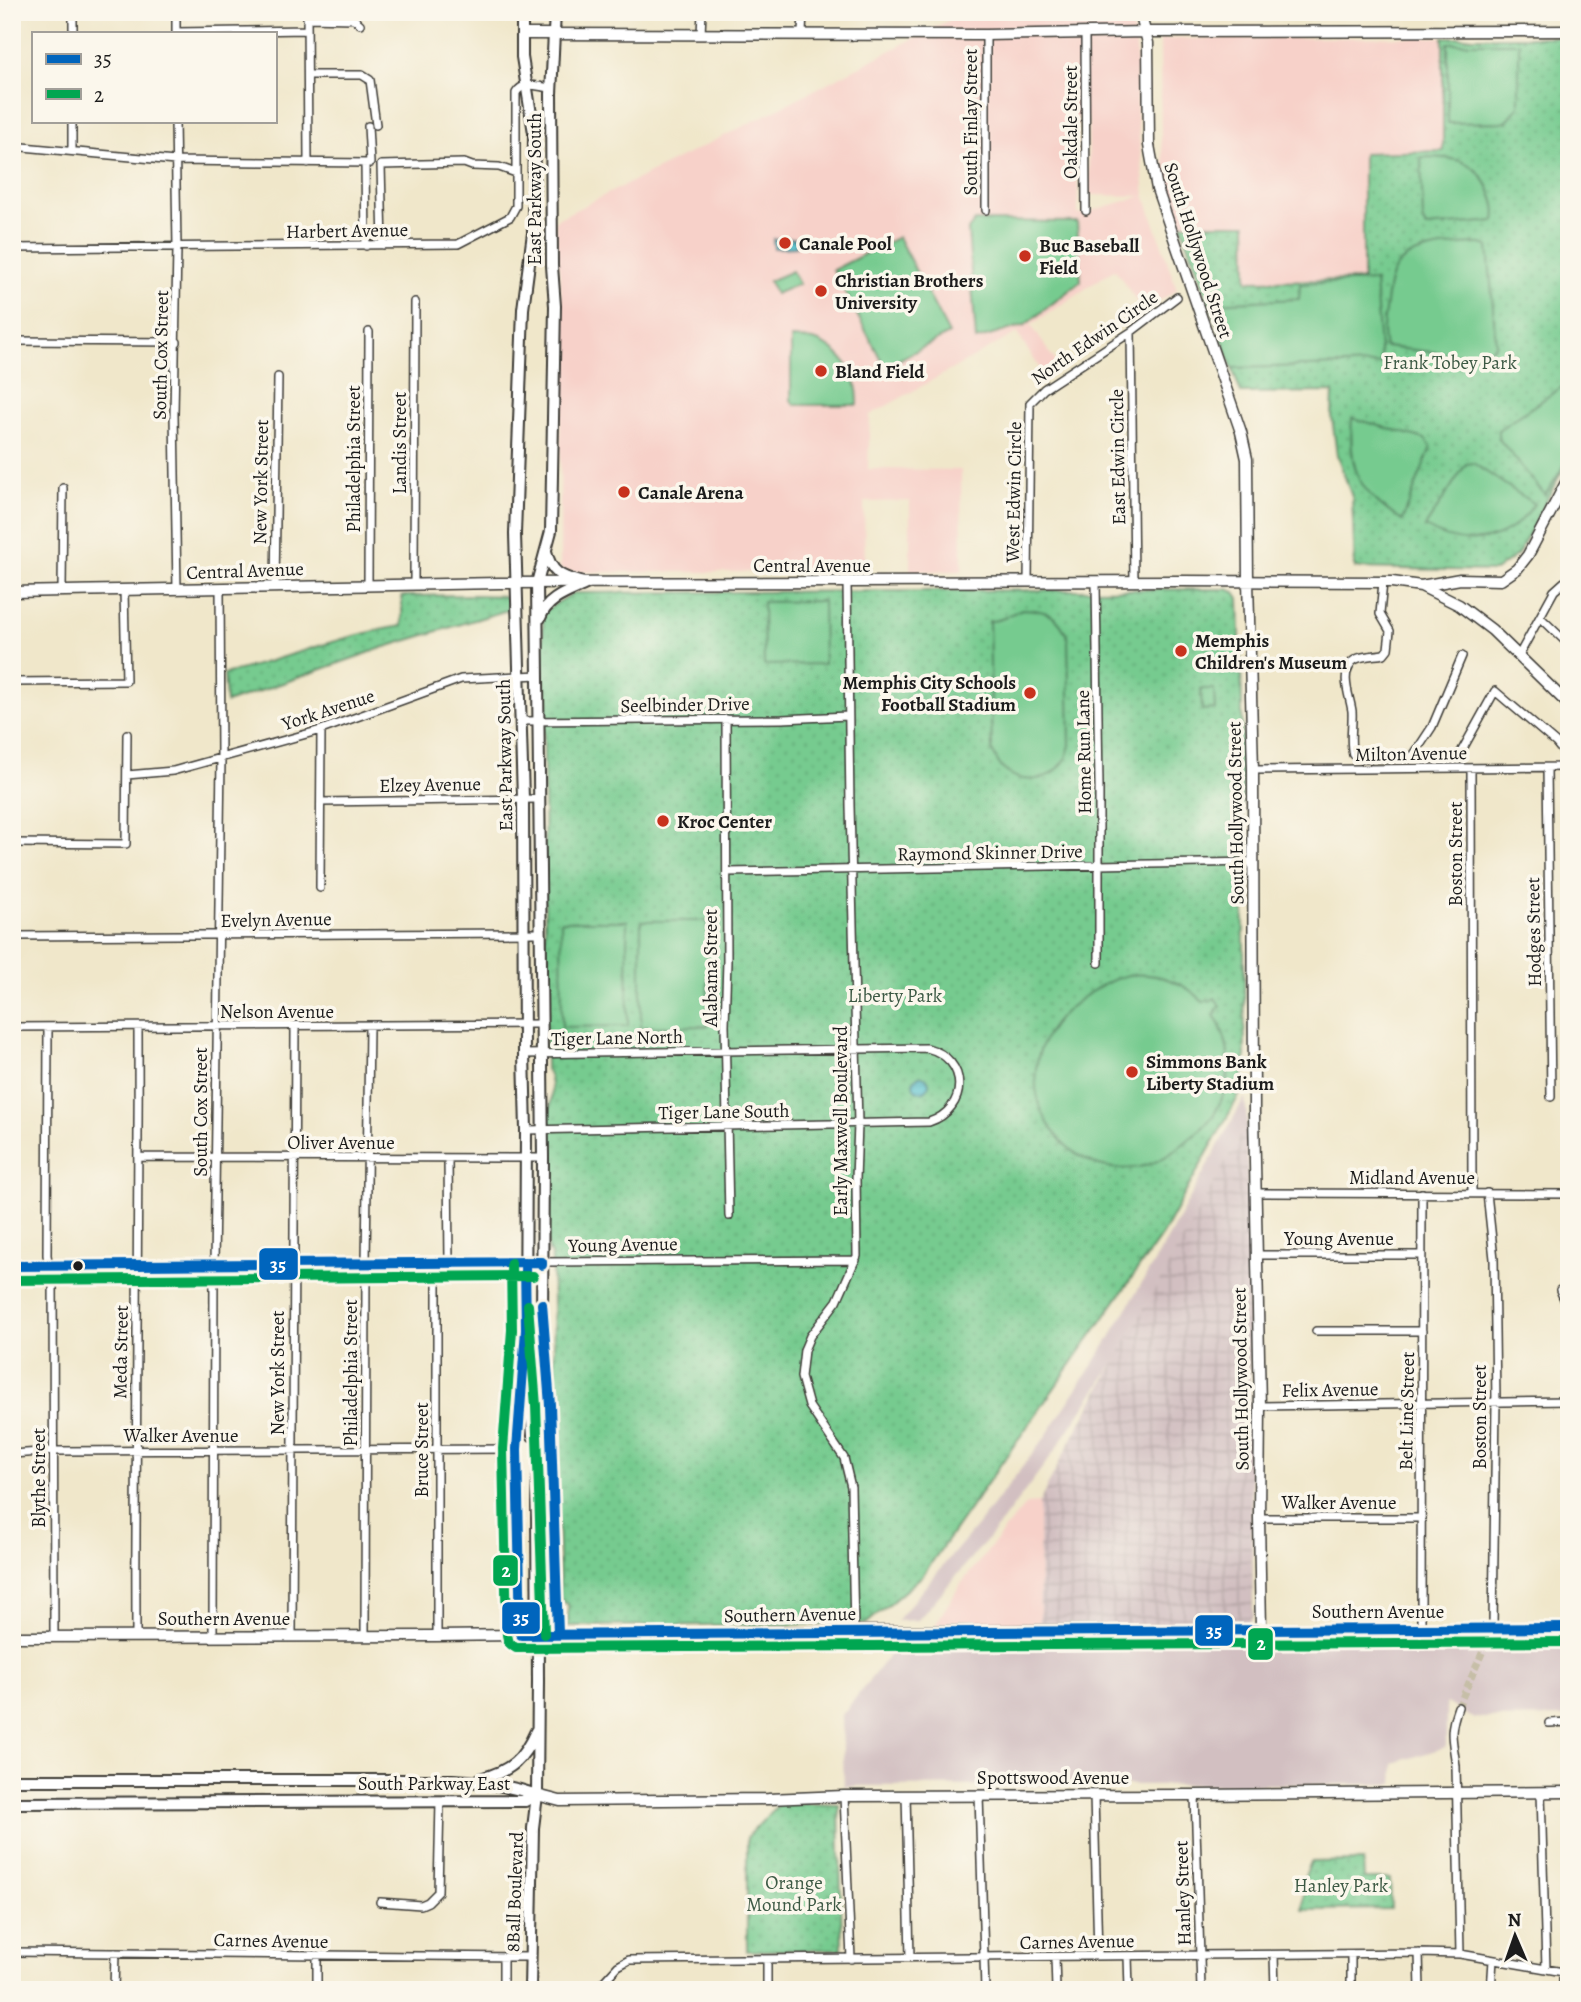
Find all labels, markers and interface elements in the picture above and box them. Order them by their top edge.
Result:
legend [32,32,276,122]
text: 35 [94,45,112,73]
street label: South Finlay Street [958,49,984,195]
street label: Oakdale Street [1058,65,1084,179]
text: 2 [94,81,104,109]
street label: East Parkway South [522,113,548,265]
street label: South Hollywood Street [1157,159,1239,342]
street label: Harbert Avenue [286,217,408,245]
place label: Canale Pool [799,231,892,257]
place label: Buc Baseball Field [1039,233,1139,281]
marker: Canale Pool [777,235,793,251]
marker: Buc Baseball Field [1017,248,1033,264]
place label: Christian Brothers University [835,268,984,316]
marker: Christian Brothers University [813,283,829,299]
street label: North Edwin Circle [1026,284,1163,391]
street label: South Cox Street [147,290,175,420]
park label: Frank Tobey Park [1383,350,1517,376]
place label: Bland Field [835,359,925,385]
marker: Bland Field [813,363,829,379]
street label: Philadelphia Street [341,385,367,533]
street label: East Edwin Circle [1104,389,1132,525]
street label: Landis Street [387,392,413,494]
street label: New York Street [247,419,275,545]
street label: West Edwin Circle [1000,421,1028,564]
place label: Canale Arena [638,480,744,506]
marker: Canale Arena [616,484,632,500]
street label: Central Avenue [753,553,871,579]
street label: Central Avenue [186,556,304,586]
place label: Memphis Children's Museum [1195,628,1347,676]
marker: Memphis Children's Museum [1173,643,1189,659]
place label: Memphis City Schools Football Stadium [842,670,1016,718]
street label: East Parkway South [491,678,519,832]
street label: York Avenue [278,683,378,737]
marker: Memphis City Schools Football Stadium [1022,685,1038,701]
street label: Home Run Lane [1070,690,1098,814]
street label: Seelbinder Drive [620,691,750,719]
street label: South Hollywood Street [1221,721,1251,905]
street label: Milton Avenue [1355,740,1467,768]
street label: Elzey Avenue [379,771,481,799]
street label: Boston Street [1443,802,1469,906]
place label: Kroc Center [677,809,772,835]
marker: Kroc Center [655,813,671,829]
street label: Raymond Skinner Drive [897,838,1083,868]
street label: Hodges Street [1520,877,1548,987]
street label: Evelyn Avenue [220,906,332,934]
street label: Alabama Street [698,909,724,1028]
park label: Liberty Park [848,983,943,1009]
street label: Nelson Avenue [220,999,334,1025]
street label: Tiger Lane North [551,1024,683,1052]
street label: Early Maxwell Boulevard [828,1025,854,1216]
street label: South Cox Street [188,1047,214,1177]
place label: Simmons Bank Liberty Stadium [1146,1049,1274,1097]
marker: Simmons Bank Liberty Stadium [1124,1064,1140,1080]
street label: Tiger Lane South [658,1098,790,1126]
street label: Oliver Avenue [287,1130,395,1156]
street label: Midland Avenue [1349,1165,1475,1191]
street label: Young Avenue [1283,1226,1394,1252]
street label: Young Avenue [567,1231,678,1259]
line badge: 35 [258,1247,299,1281]
text: 35 [270,1252,286,1278]
unlabelled marker [71,1259,85,1273]
street label: South Hollywood Street [1226,1287,1256,1471]
street label: Philadelphia Street [338,1299,364,1447]
street label: Meda Street [107,1305,135,1399]
street label: New York Street [265,1310,291,1436]
street label: Belt Line Street [1393,1351,1421,1471]
street label: Boston Street [1467,1365,1493,1469]
street label: Felix Avenue [1281,1376,1379,1404]
street label: Bruce Street [409,1402,435,1498]
street label: Walker Avenue [123,1423,238,1449]
street label: Blythe Street [26,1428,52,1528]
street label: Walker Avenue [1281,1490,1396,1516]
line badge: 2 [492,1554,519,1587]
text: 2 [501,1558,511,1584]
street label: Southern Avenue [1312,1599,1444,1625]
line badge: 35 [501,1601,541,1635]
street label: Southern Avenue [724,1601,856,1629]
text: 35 [513,1605,529,1631]
street label: Southern Avenue [158,1606,290,1632]
line badge: 35 [1194,1614,1234,1647]
text: 35 [1206,1618,1222,1644]
line badge: 2 [1247,1627,1274,1661]
text: 2 [1256,1631,1266,1657]
street label: Spottswood Avenue [977,1765,1129,1791]
street label: South Parkway East [358,1771,510,1797]
street label: 8Ball Boulevard [500,1830,530,1953]
street label: Hanley Street [1168,1840,1198,1946]
park label: Orange Mound Park [746,1870,842,1918]
park label: Hanley Park [1294,1873,1389,1899]
north arrow [1480,1900,1550,1970]
text: N [1507,1907,1522,1933]
street label: Carnes Avenue [213,1927,329,1955]
street label: Carnes Avenue [1019,1928,1135,1956]

